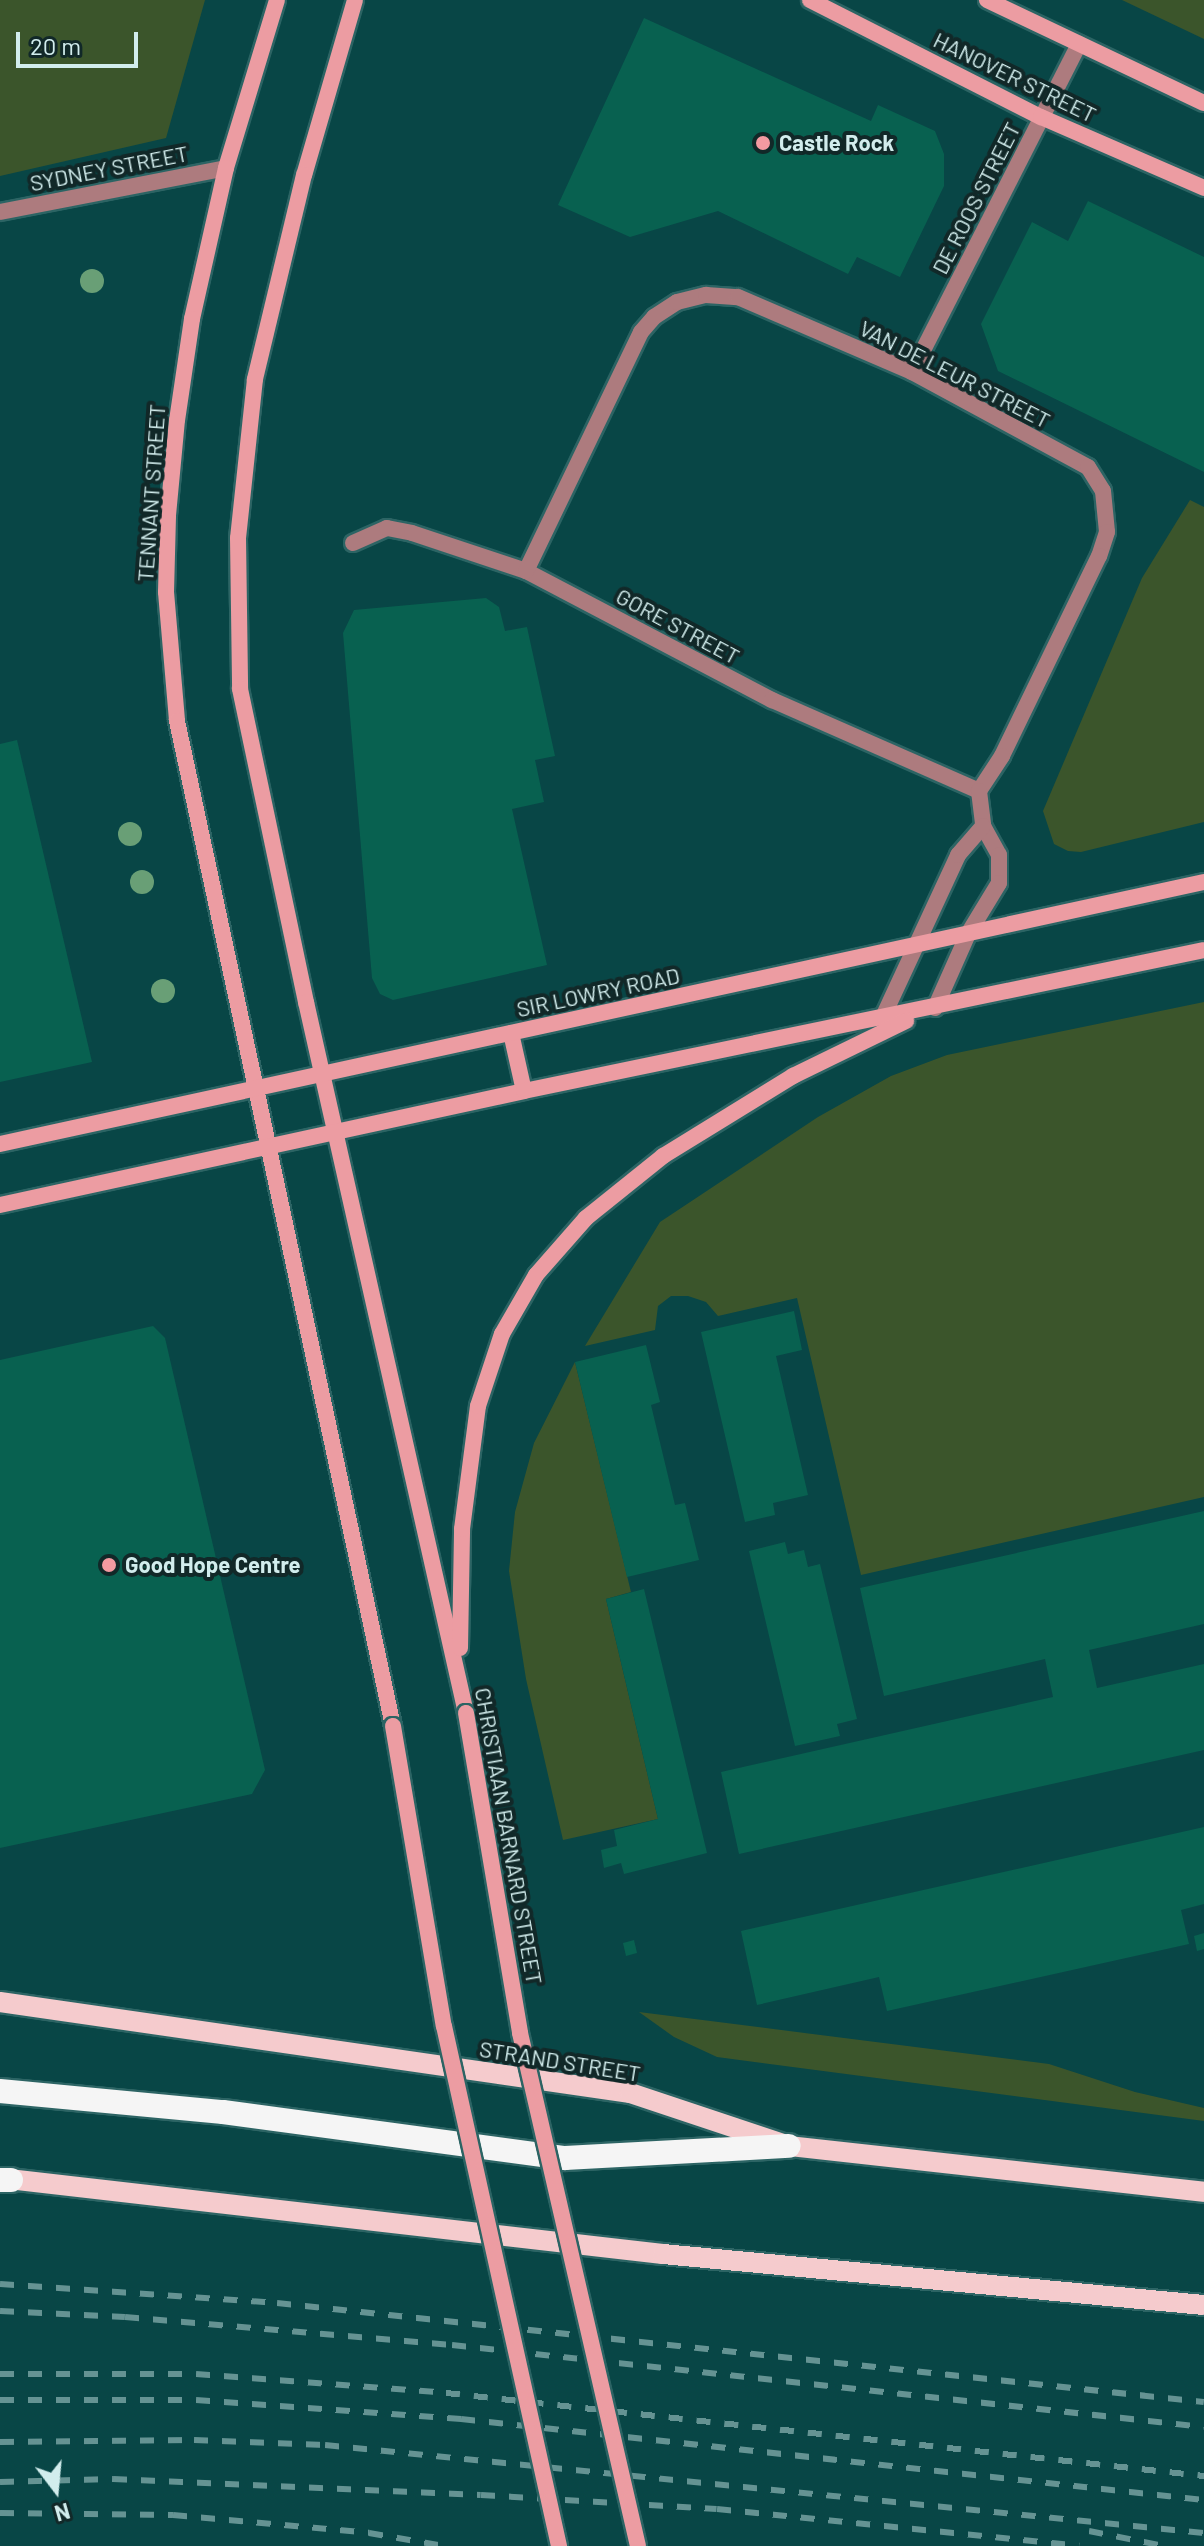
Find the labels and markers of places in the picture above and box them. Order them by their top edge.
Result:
place label: Castle Rock [779,130,894,156]
marker: Castle Rock [754,134,772,152]
place label: Good Hope Centre [125,1552,301,1578]
marker: Good Hope Centre [100,1556,118,1574]

